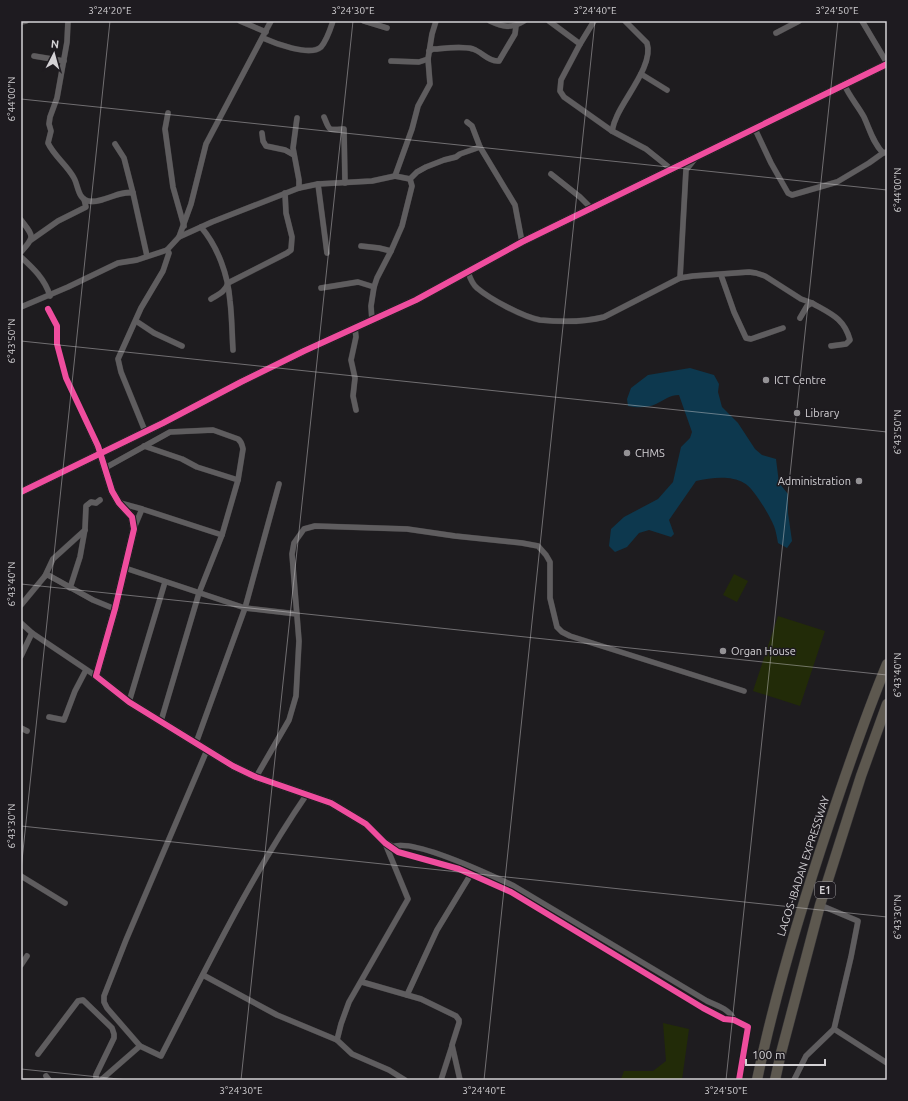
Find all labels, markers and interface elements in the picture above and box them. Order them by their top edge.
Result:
text: 3°24'20"E [88,5,132,16]
text: 3°24'30"E [331,5,375,16]
text: 3°24'40"E [573,5,617,16]
text: 3°24'50"E [815,5,859,16]
north arrow [34,34,74,74]
text: N [50,38,60,50]
text: 6°44'00"N [6,77,17,121]
text: 6°44'00"N [892,168,903,212]
text: 6°43'50"N [6,319,17,363]
place label: ICT Centre [774,374,826,386]
marker: ICT Centre [761,375,771,385]
place label: Library [805,407,840,419]
marker: Library [792,408,802,418]
text: 6°43'50"N [892,410,903,454]
place label: CHMS [635,447,665,459]
marker: CHMS [622,448,632,458]
place label: Administration [778,475,851,487]
marker: Administration [854,476,864,486]
text: 6°43'40"N [6,562,17,606]
place label: Organ House [731,645,796,657]
marker: Organ House [718,646,728,656]
text: 6°43'40"N [892,653,903,697]
street label: LAGOS-IBADAN EXPRESSWAY [775,794,832,938]
text: 6°43'30"N [6,804,17,848]
road number: E1 [815,882,835,898]
text: 6°43'30"N [892,895,903,939]
scale bar [746,1041,825,1067]
text: 100 m [752,1048,785,1061]
text: 3°24'30"E [219,1085,263,1096]
text: 3°24'40"E [462,1085,506,1096]
text: 3°24'50"E [704,1085,748,1096]

